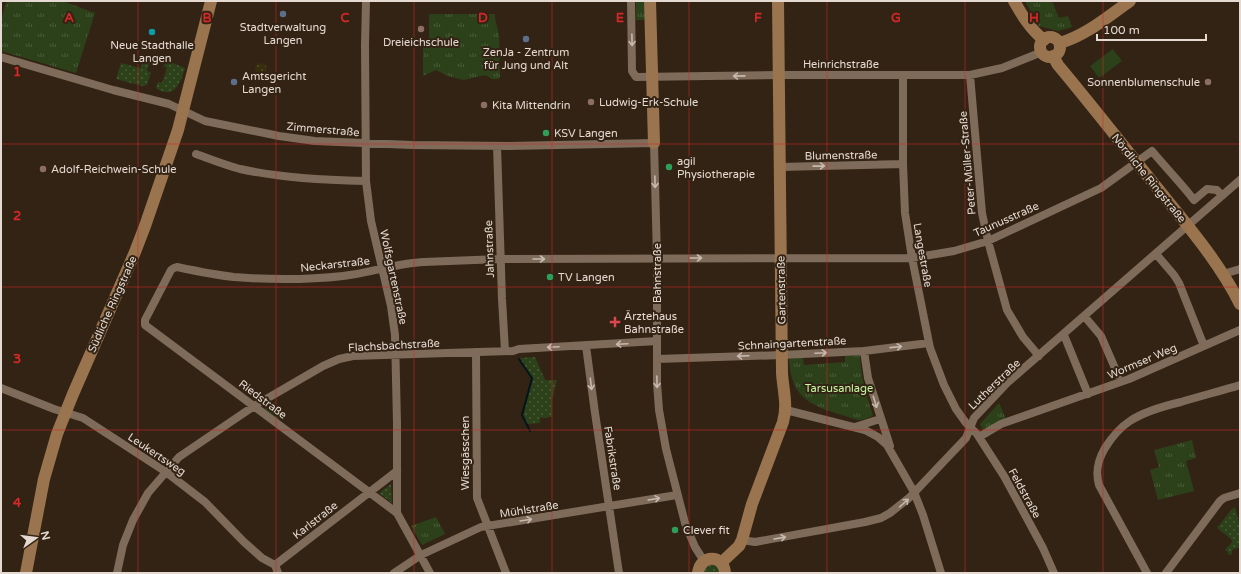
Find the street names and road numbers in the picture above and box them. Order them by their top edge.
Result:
street label: Heinrichstraße [803,58,879,71]
street label: Peter-Müller-Straße [956,111,979,215]
street label: Zimmerstraße [286,120,360,139]
street label: Nördliche Ringstraße [1109,131,1188,225]
street label: Blumenstraße [805,148,877,163]
street label: Taunusstraße [972,199,1041,240]
street label: Jahnstraße [482,220,497,278]
street label: Langestraße [910,222,935,288]
street label: Wolfsgartenstraße [377,228,410,326]
street label: Bahnstraße [651,243,664,303]
street label: Südliche Ringstraße [85,254,140,355]
street label: Neckarstraße [300,254,370,275]
street label: Gartenstraße [774,256,789,324]
street label: Schnaingartenstraße [737,334,847,353]
street label: Flachsbachstraße [348,337,440,354]
street label: Wormser Weg [1106,341,1179,382]
street label: Lutherstraße [966,356,1023,412]
street label: Riedstraße [236,377,289,422]
street label: Wiesgässchen [459,416,472,490]
street label: Fabrikstraße [601,425,624,491]
street label: Leukertsweg [125,430,188,479]
street label: Feldstraße [1006,466,1044,520]
street label: Mühlstraße [499,498,559,521]
street label: Karlstraße [290,499,340,542]

